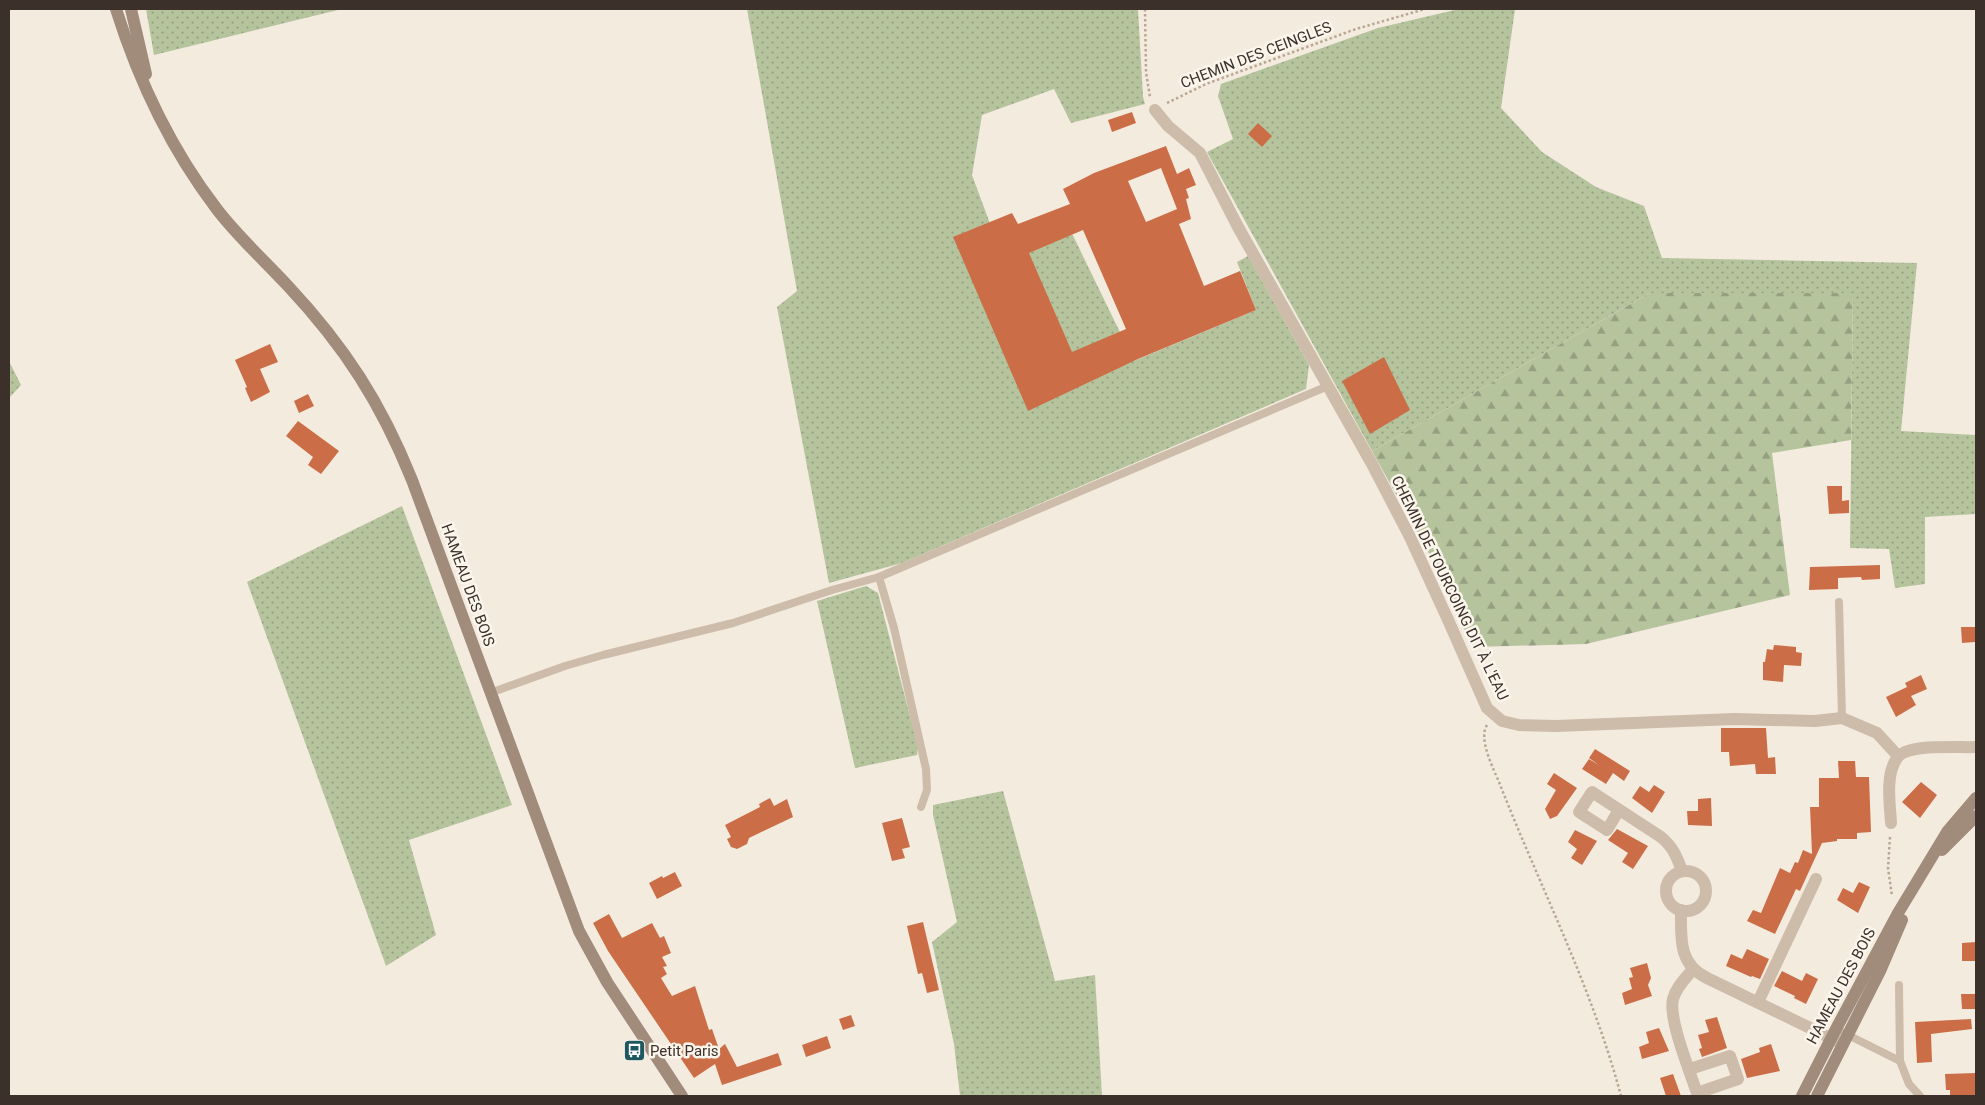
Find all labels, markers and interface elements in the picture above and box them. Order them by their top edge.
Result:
street label: CHEMIN DES CEINGLES [1178,18,1334,92]
street label: CHEMIN DE TOURCOING DIT À L'EAU [1388,473,1512,703]
street label: HAMEAU DES BOIS [437,521,499,649]
street label: HAMEAU DES BOIS [1803,925,1879,1047]
bus stop icon: Petit Paris [622,1039,646,1063]
place label: Petit Paris [650,1042,719,1060]

